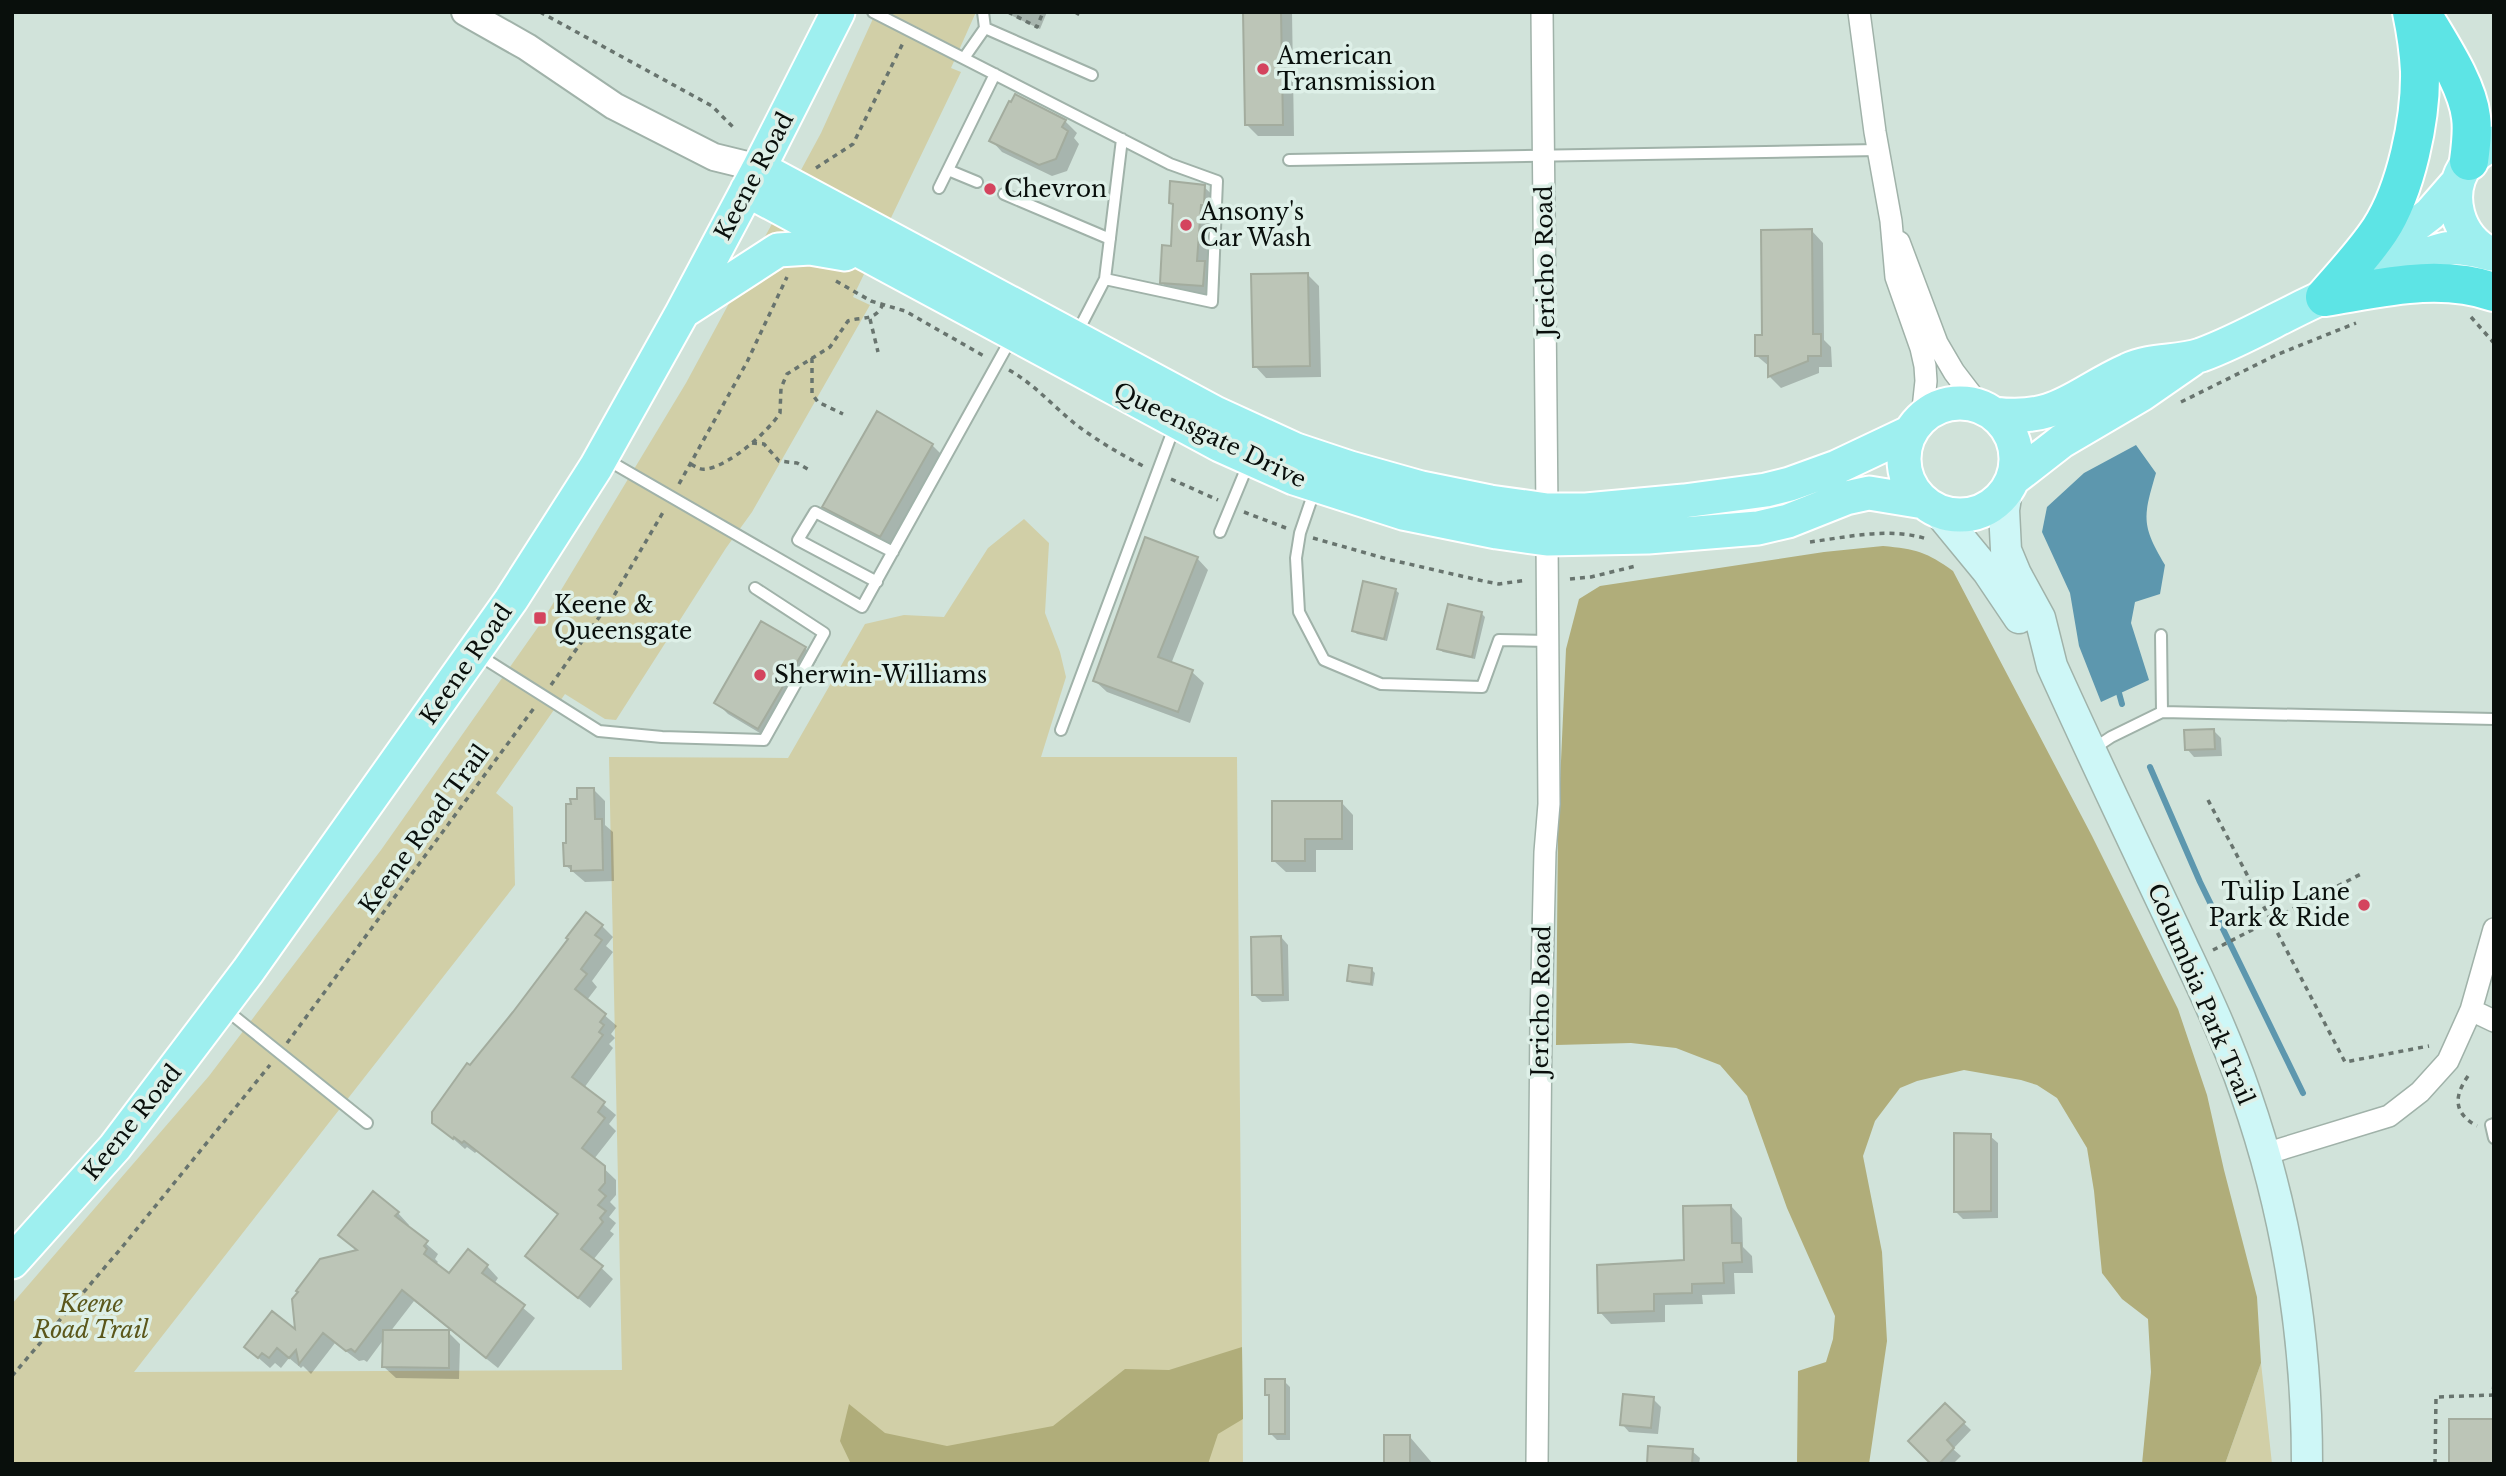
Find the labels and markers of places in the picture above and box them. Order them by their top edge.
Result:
place label: American Transmission [1276,42,1436,96]
marker: American Transmission [1255,61,1271,77]
place label: Chevron [1004,175,1107,203]
marker: Chevron [982,181,998,197]
place label: Ansony's Car Wash [1199,198,1311,252]
marker: Ansony's Car Wash [1178,217,1194,233]
place label: Keene & Queensgate [554,591,692,645]
marker: Keene & Queensgate [532,610,548,626]
place label: Sherwin-Williams [774,661,987,689]
marker: Sherwin-Williams [752,667,768,683]
place label: Tulip Lane Park & Ride [2209,878,2350,932]
marker: Tulip Lane Park & Ride [2356,897,2372,913]

